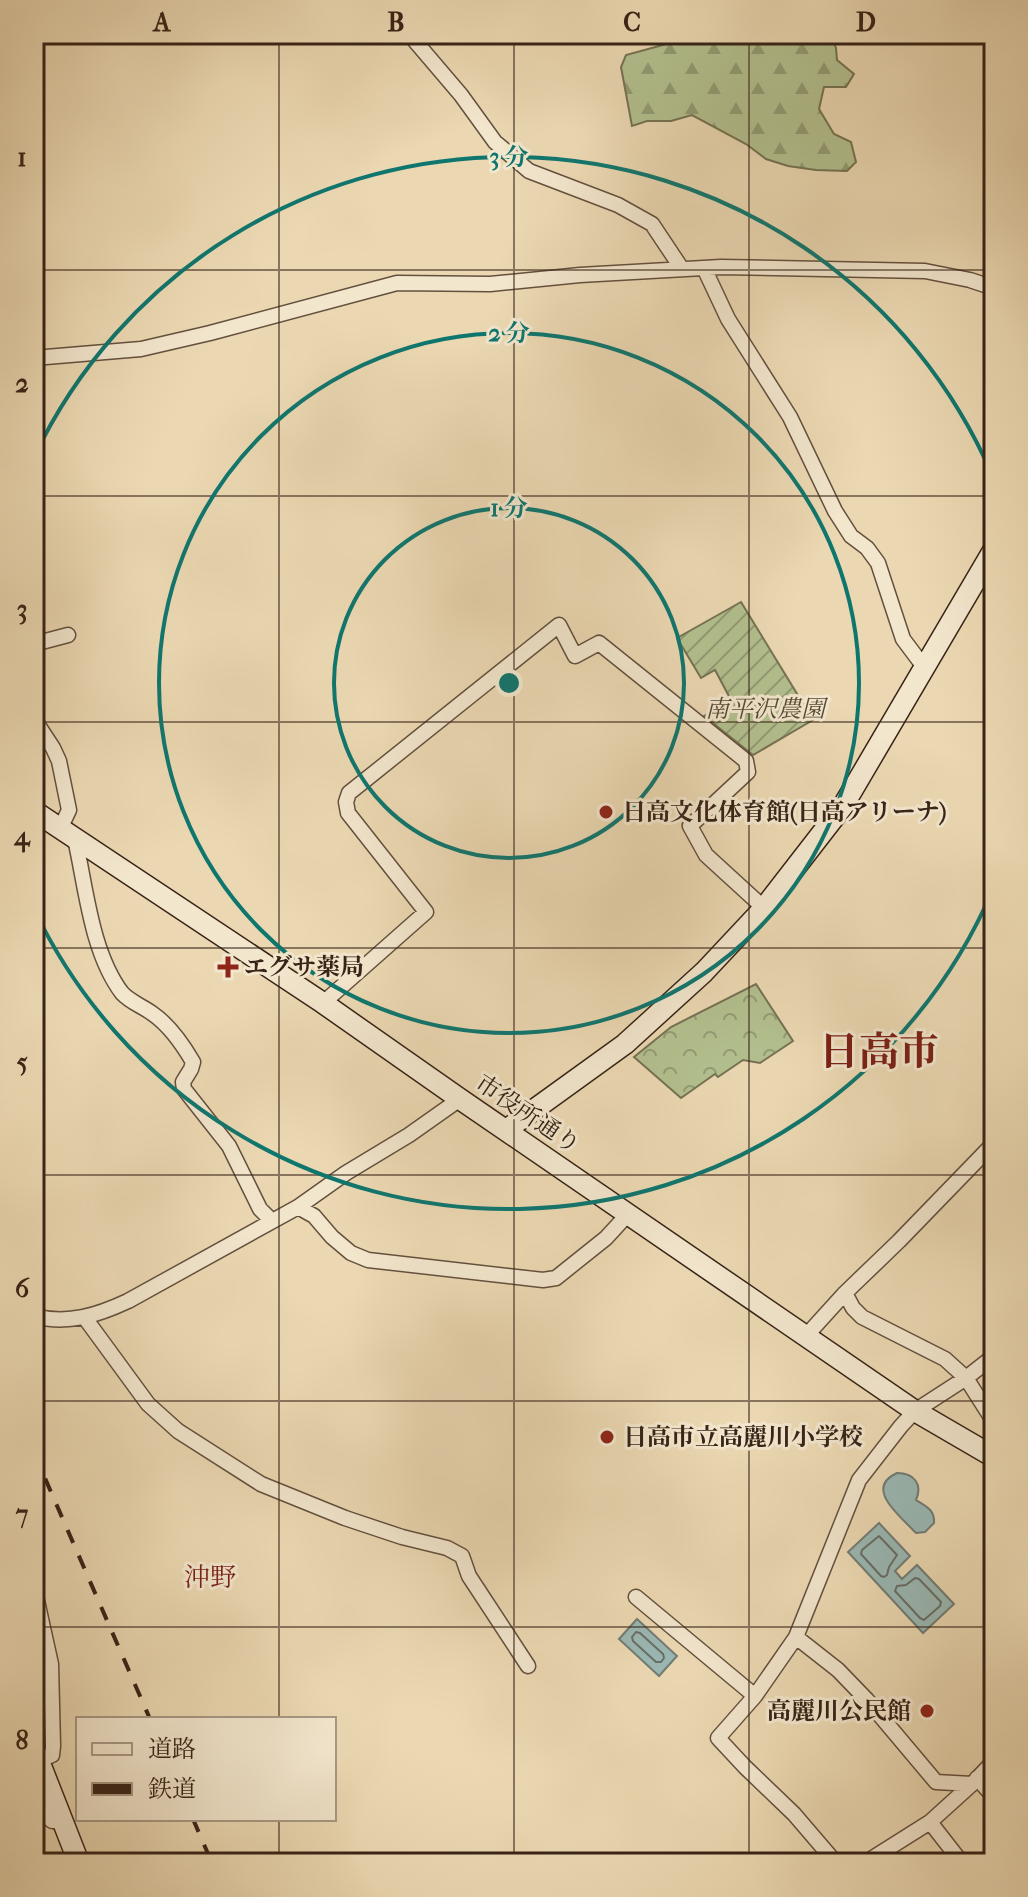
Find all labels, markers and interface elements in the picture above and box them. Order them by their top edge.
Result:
text: A [152,7,172,38]
text: B [388,7,405,38]
text: C [623,7,641,38]
text: D [856,7,876,38]
text: 1 [17,142,27,173]
text: 3 分 [490,143,529,171]
text: 2 分 [488,319,530,347]
text: 2 [15,368,29,399]
text: 1 分 [490,494,528,522]
text: 3 [17,594,27,625]
centre of rings [495,669,523,697]
park label: 南平沢農園 [705,695,829,723]
place label: 日高文化体育館(日高アリーナ) [622,798,946,826]
marker: 日高文化体育館(日高アリーナ) [597,803,615,821]
text: 4 [13,821,31,853]
place label: エグサ薬局 [244,953,364,981]
marker: エグサ薬局 [219,958,237,976]
district label: 日高市 [819,1029,939,1075]
text: 5 [16,1047,28,1078]
street label: 市役所通り [470,1069,586,1159]
text: 6 [15,1273,30,1304]
place label: 日高市立高麗川小学校 [623,1423,863,1451]
marker: 日高市立高麗川小学校 [598,1428,616,1446]
text: 7 [15,1499,29,1530]
district label: 沖野 [184,1562,236,1593]
place label: 高麗川公民館 [767,1697,911,1725]
marker: 高麗川公民館 [918,1702,936,1720]
legend [76,1717,336,1821]
text: 8 [15,1725,29,1756]
text: 道路 [148,1735,196,1763]
text: 鉄道 [148,1775,196,1803]

